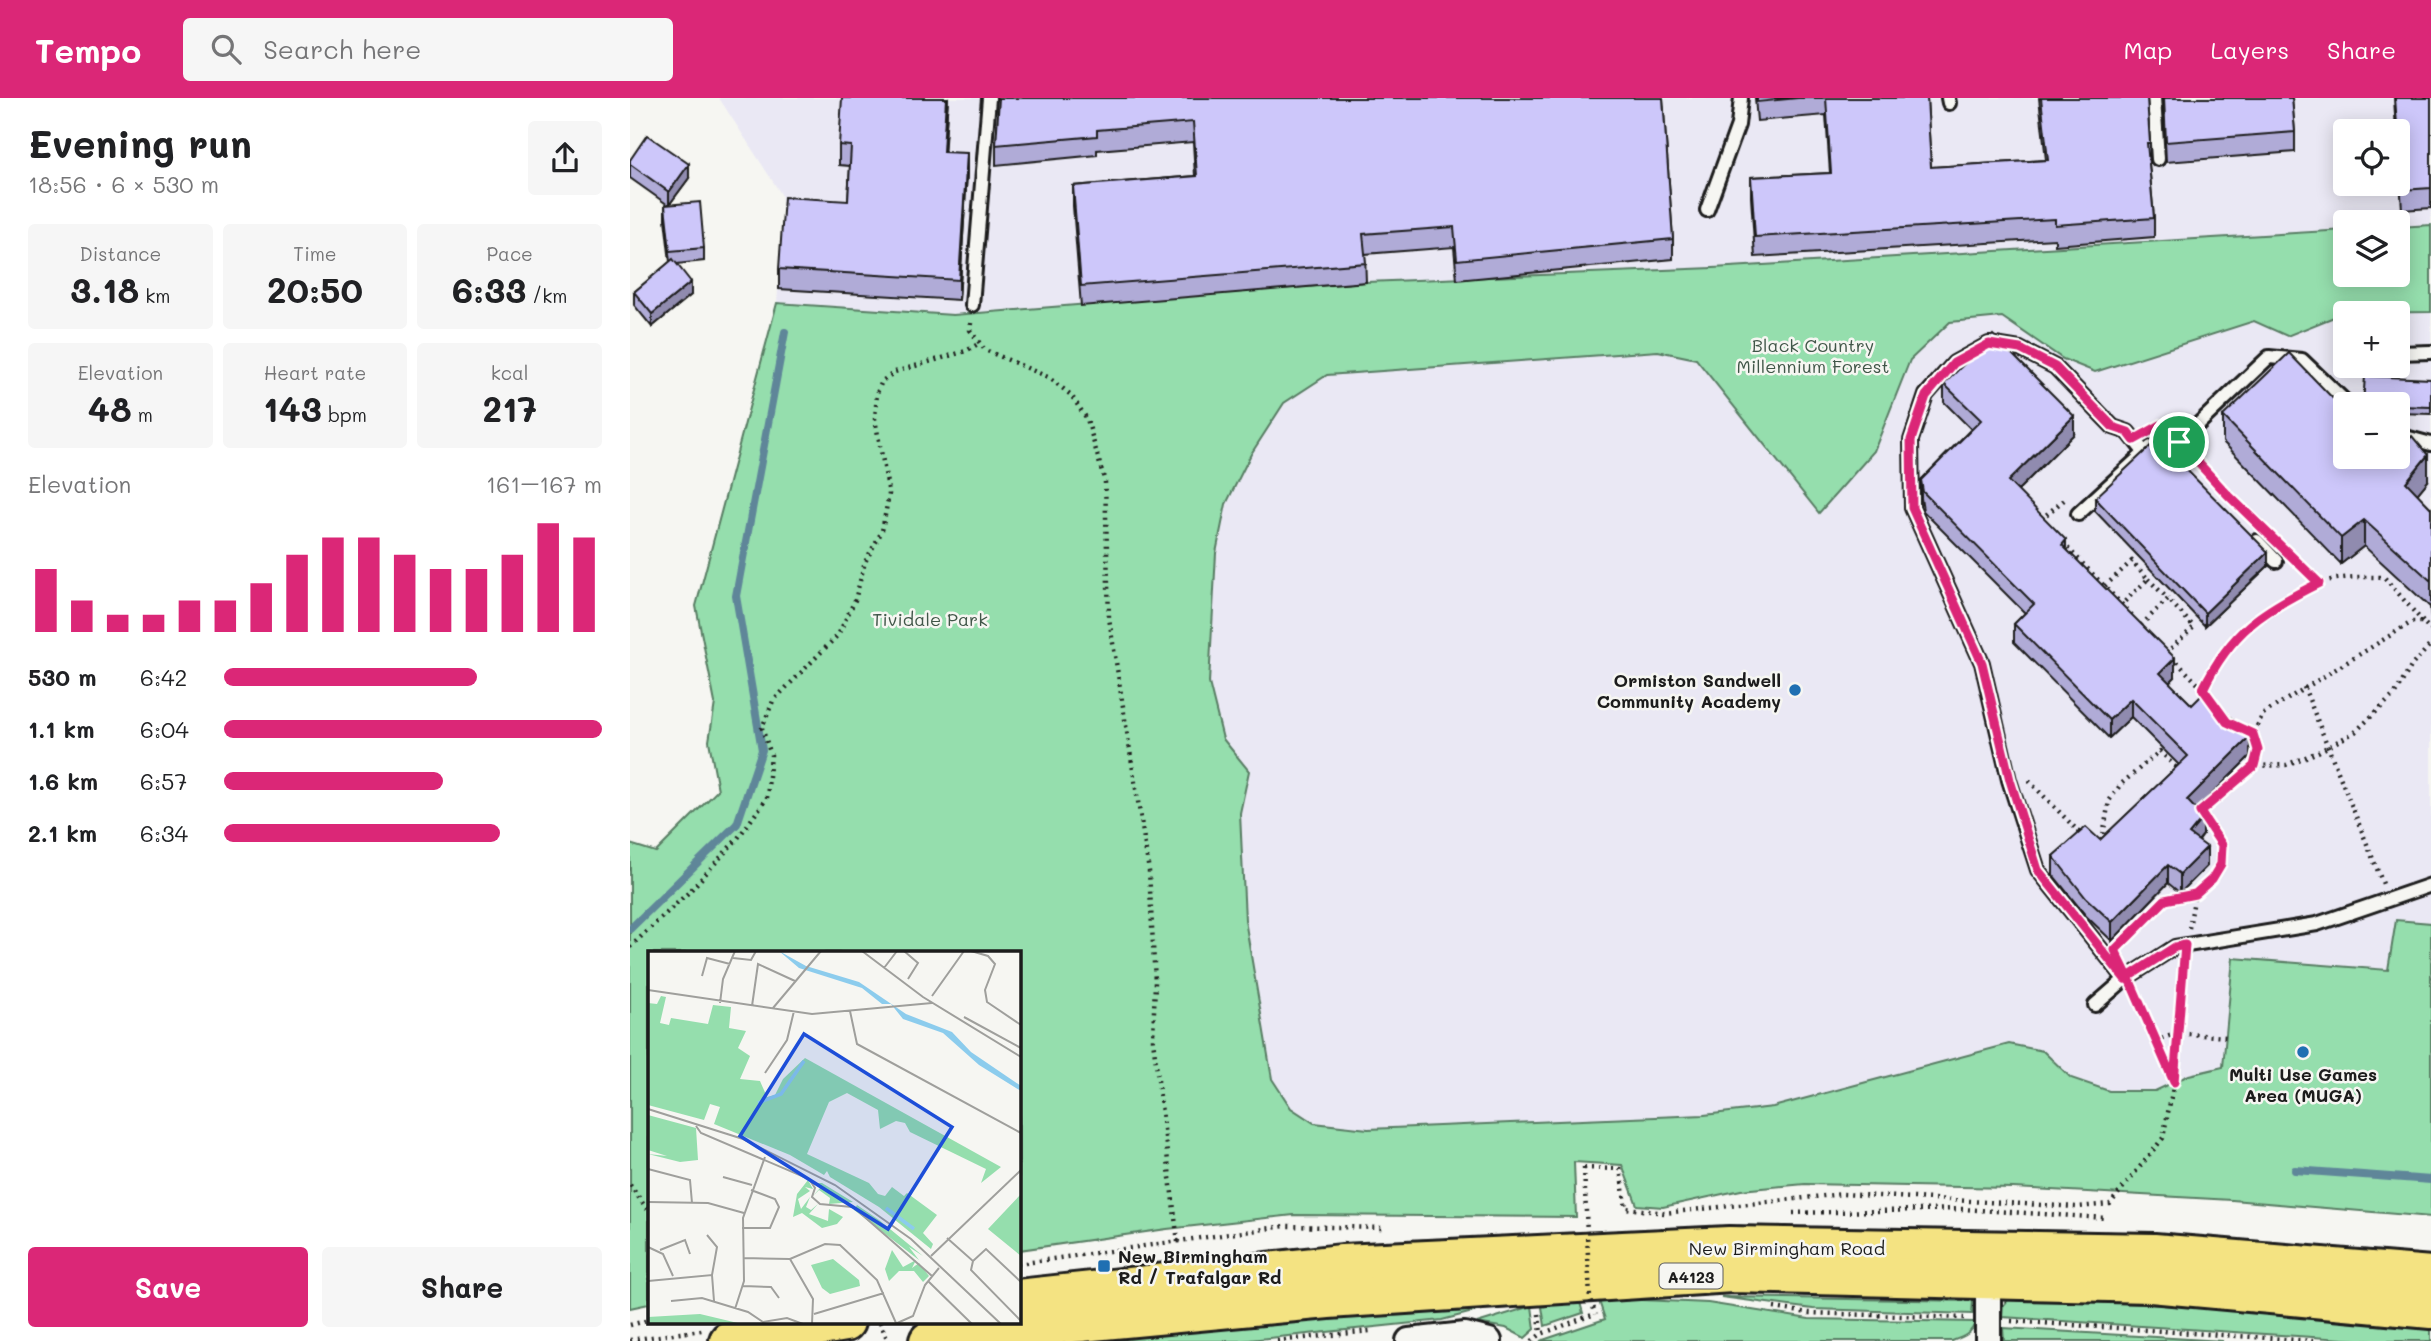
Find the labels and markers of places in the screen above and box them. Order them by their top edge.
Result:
pin [2149,412,2209,472]
place label: Ormiston Sandwell Community Academy [1597,668,1781,713]
marker: Ormiston Sandwell Community Academy [1787,682,1803,698]
marker: Multi Use Games Area (MUGA) [2295,1044,2311,1060]
place label: Multi Use Games Area (MUGA) [2229,1062,2377,1107]
place label: New Birmingham Rd / Trafalgar Rd [1118,1244,1282,1289]
marker: New Birmingham Rd / Trafalgar Rd [1096,1258,1112,1274]

